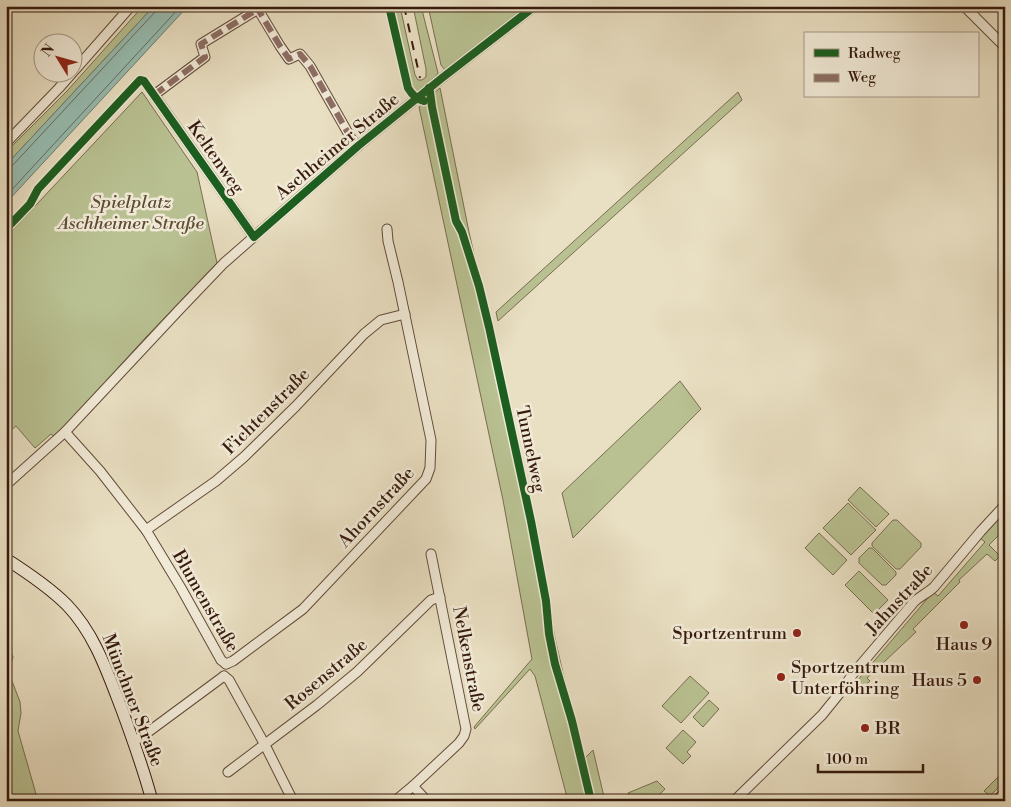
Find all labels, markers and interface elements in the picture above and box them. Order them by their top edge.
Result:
north arrow [32,32,82,82]
legend [804,32,978,98]
text: N [38,41,59,61]
text: Radweg [848,44,901,63]
text: Weg [847,68,876,87]
street label: Aschheimer Straße [270,88,404,206]
street label: Keltenweg [182,116,250,199]
park label: Spielplatz Aschheimer Straße [56,191,204,235]
street label: Fichtenstraße [218,363,315,460]
street label: Tunnelweg [510,404,551,495]
street label: Ahornstraße [332,462,420,553]
street label: Blumenstraße [167,545,244,656]
street label: Jahnstraße [860,559,938,640]
street label: Nelkenstraße [447,604,490,714]
marker: Haus 9 [958,619,970,631]
place label: Sportzentrum [672,622,787,645]
marker: Sportzentrum [791,627,803,639]
street label: Münchner Straße [97,630,168,770]
street label: Rosenstraße [280,633,372,715]
place label: Haus 9 [936,633,992,656]
place label: Sportzentrum Unterföhring [791,656,906,700]
place label: Haus 5 [912,669,967,692]
marker: Sportzentrum Unterföhring [775,671,787,683]
marker: Haus 5 [971,674,983,686]
place label: BR [874,717,901,740]
marker: BR [859,722,871,734]
scale bar [818,742,924,774]
text: 100 m [826,750,868,769]

